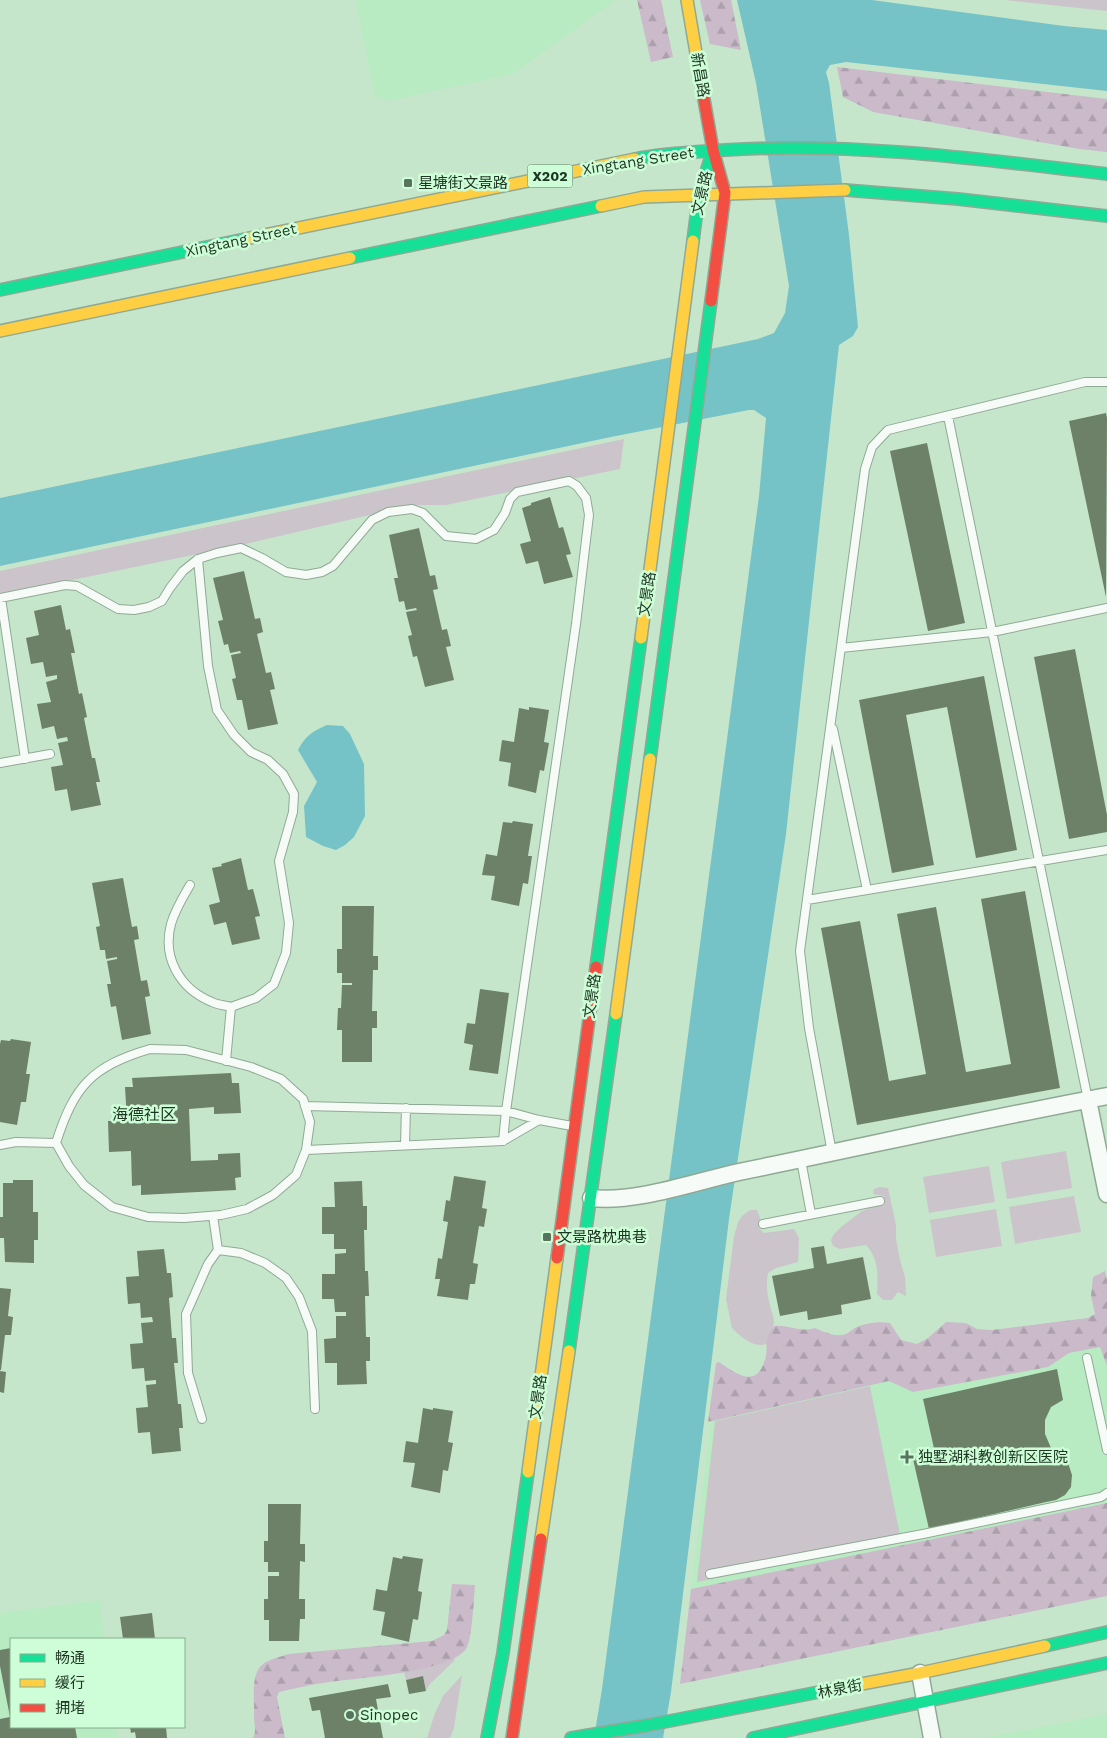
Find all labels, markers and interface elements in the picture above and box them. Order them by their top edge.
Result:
street label: 新昌路 [687,51,713,99]
street label: Xingtang Street [581,143,696,179]
road number: X202 [528,165,572,188]
street label: 文景路 [688,169,716,217]
place label: 星塘街文景路 [418,174,508,192]
marker: 星塘街文景路 [402,177,414,189]
street label: Xingtang Street [184,219,299,261]
street label: 文景路 [635,570,659,618]
street label: 文景路 [580,972,604,1020]
district label: 海德社区 [112,1105,176,1124]
place label: 文景路枕典巷 [557,1228,647,1246]
marker: 文景路枕典巷 [541,1231,553,1243]
street label: 文景路 [526,1373,550,1421]
place label: 独墅湖科教创新区医院 [918,1448,1068,1466]
marker: 独墅湖科教创新区医院 [900,1450,914,1464]
legend [10,1638,185,1728]
text: 畅通 [55,1649,85,1667]
text: 缓行 [55,1674,85,1692]
street label: 林泉街 [816,1676,864,1702]
text: 拥堵 [55,1699,85,1717]
place label: Sinopec [360,1706,418,1724]
marker: Sinopec [344,1709,356,1721]

